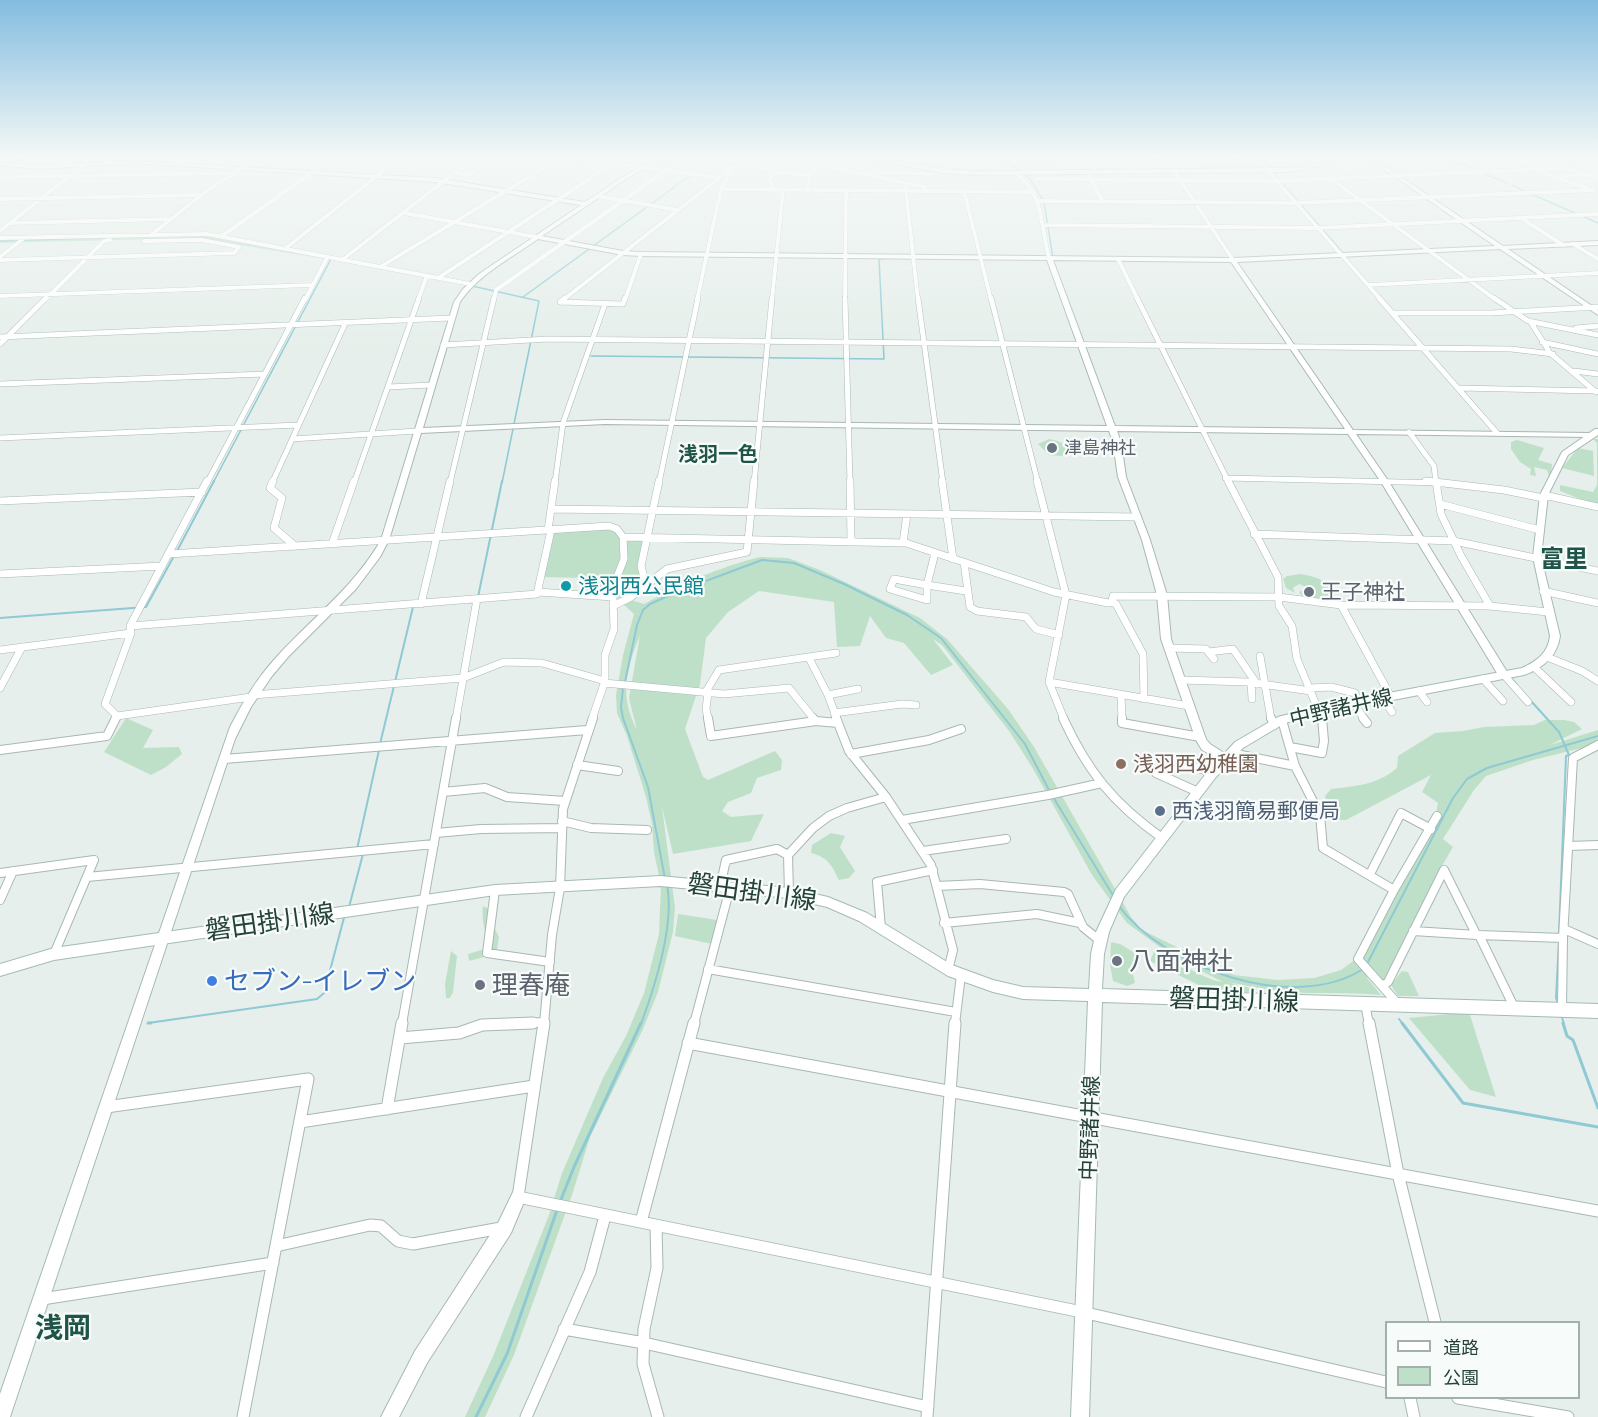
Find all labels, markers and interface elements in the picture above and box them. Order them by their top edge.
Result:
place label: 津島神社 [1064,437,1136,459]
marker: 津島神社 [1045,441,1059,455]
district label: 浅羽一色 [678,442,758,466]
district label: 富里 [1540,545,1588,573]
place label: 浅羽西公民館 [578,573,704,599]
marker: 浅羽西公民館 [559,579,573,593]
place label: 王子神社 [1321,579,1405,605]
marker: 王子神社 [1302,585,1316,599]
street label: 中野諸井線 [1287,684,1395,732]
place label: 浅羽西幼稚園 [1133,751,1259,777]
marker: 浅羽西幼稚園 [1114,757,1128,771]
place label: 西浅羽簡易郵便局 [1172,798,1340,824]
marker: 西浅羽簡易郵便局 [1153,804,1167,818]
street label: 磐田掛川線 [685,868,819,916]
street label: 磐田掛川線 [203,898,337,946]
place label: 八面神社 [1129,945,1233,977]
marker: 八面神社 [1110,954,1124,968]
place label: セブン-イレブン [224,965,416,997]
place label: 理春庵 [492,969,570,1001]
marker: セブン-イレブン [205,974,219,988]
marker: 理春庵 [473,978,487,992]
street label: 磐田掛川線 [1168,982,1300,1018]
street label: 中野諸井線 [1076,1075,1104,1181]
district label: 浅岡 [35,1311,91,1345]
legend [1385,1321,1580,1399]
text: 道路 [1443,1336,1479,1358]
text: 公園 [1443,1366,1479,1388]

